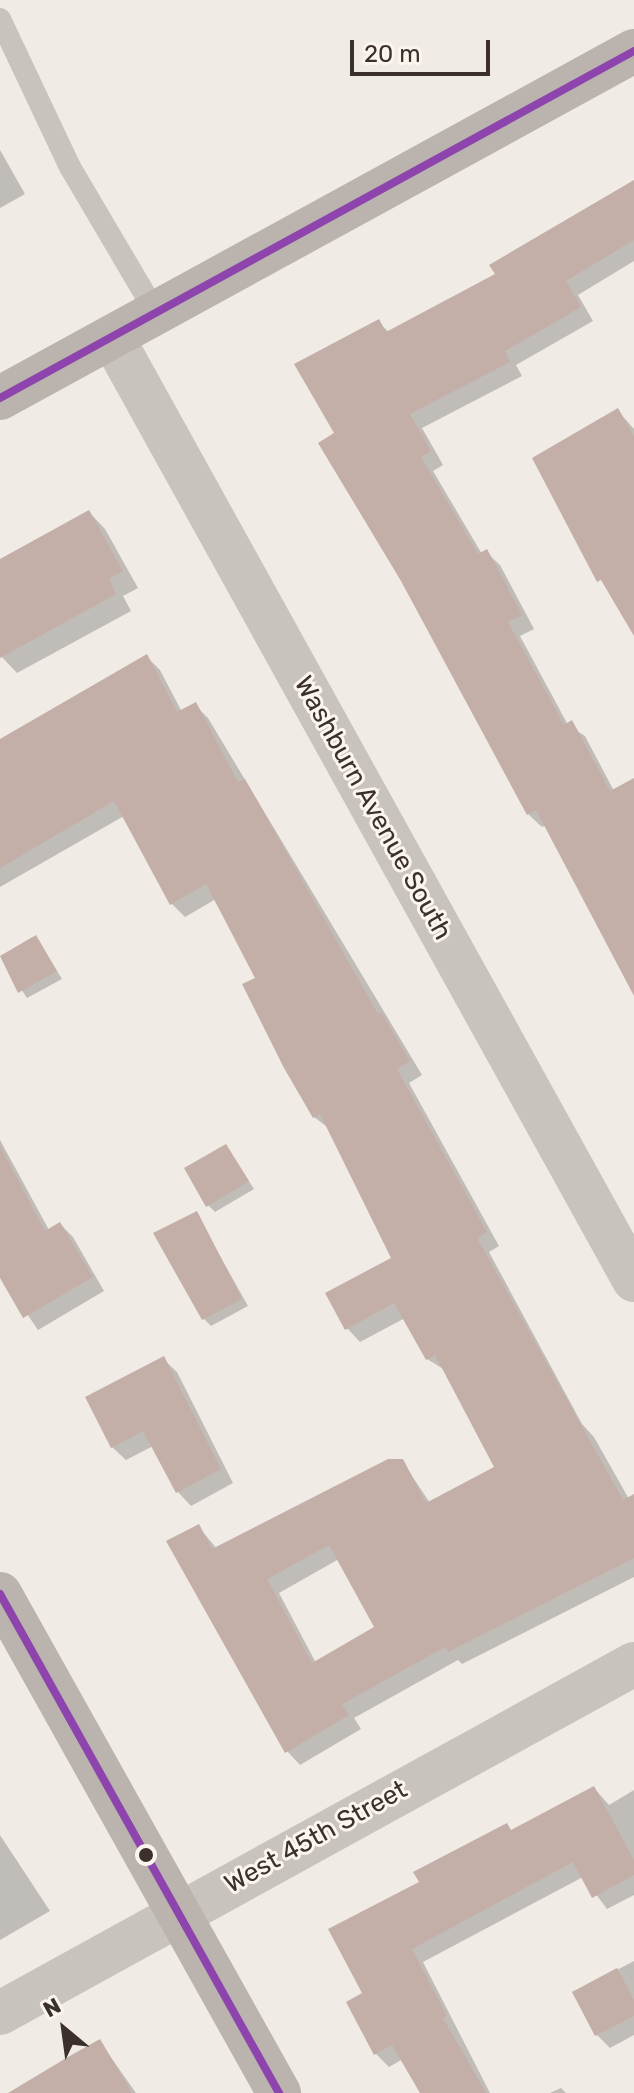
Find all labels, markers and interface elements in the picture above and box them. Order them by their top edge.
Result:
scale bar [354,24,494,74]
text: 20 m [364,40,421,68]
street label: Washburn Avenue South [287,671,459,945]
street label: West 45th Street [219,1774,413,1900]
unlabelled marker [138,1847,154,1863]
north arrow [24,1989,104,2069]
text: N [39,1992,66,2023]

